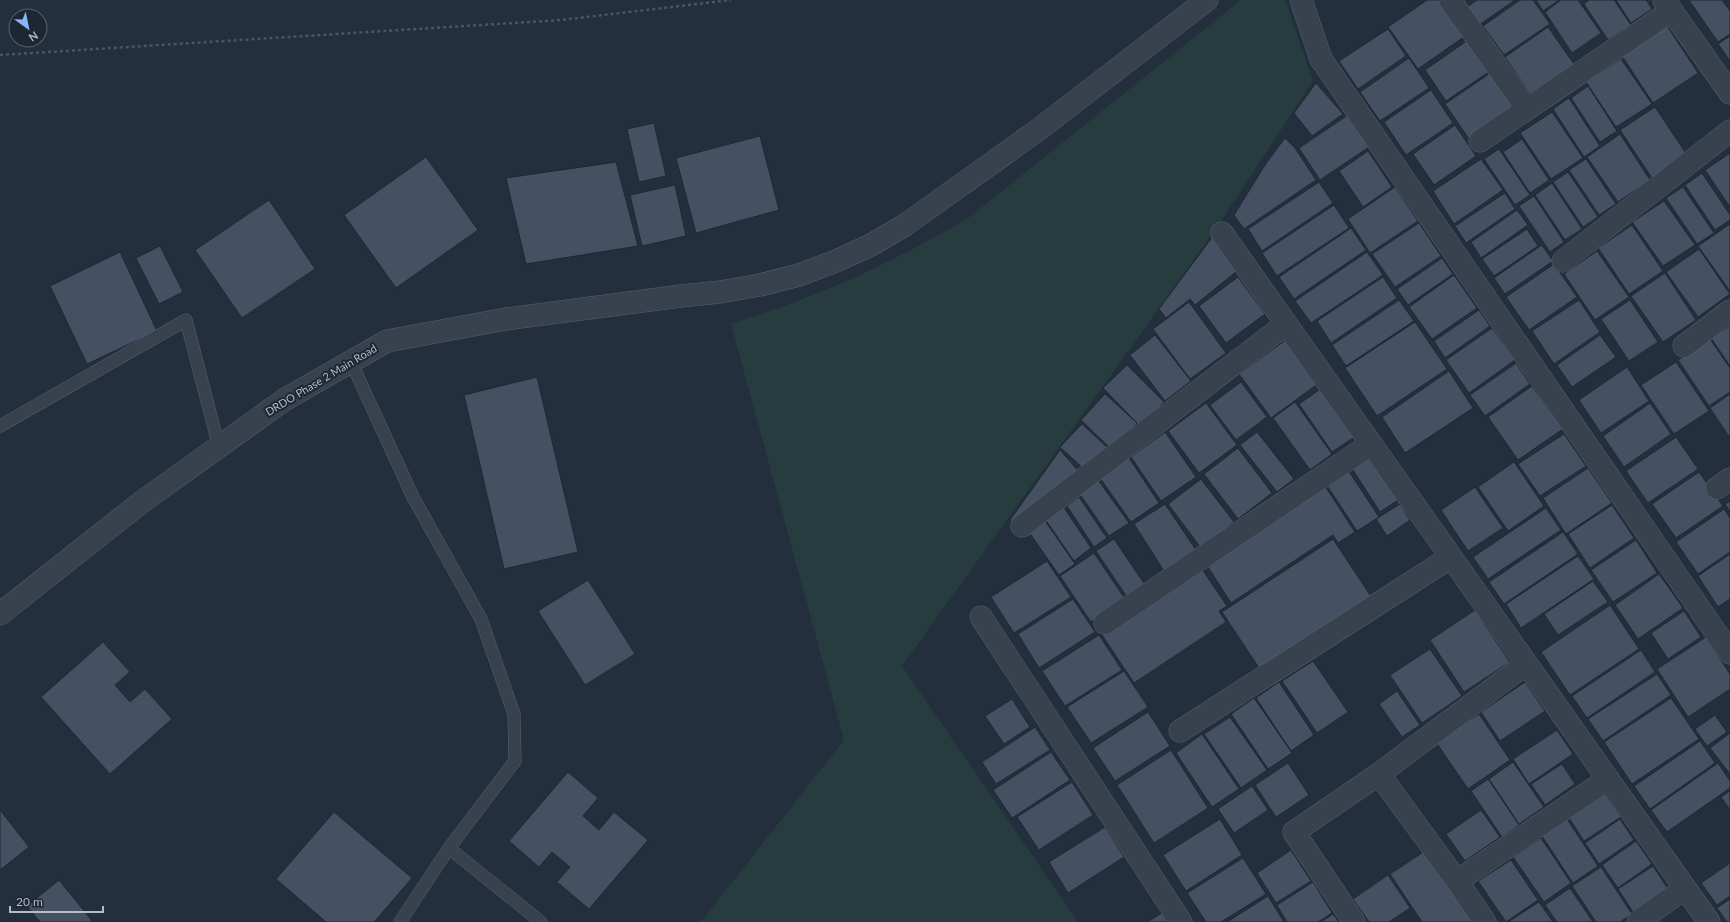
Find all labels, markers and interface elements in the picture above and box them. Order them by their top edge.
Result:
north arrow [8,8,48,48]
text: N [27,29,41,45]
street label: DRDO Phase 2 Main Road [263,341,379,418]
scale bar [10,888,103,914]
text: 20 m [16,894,43,909]

